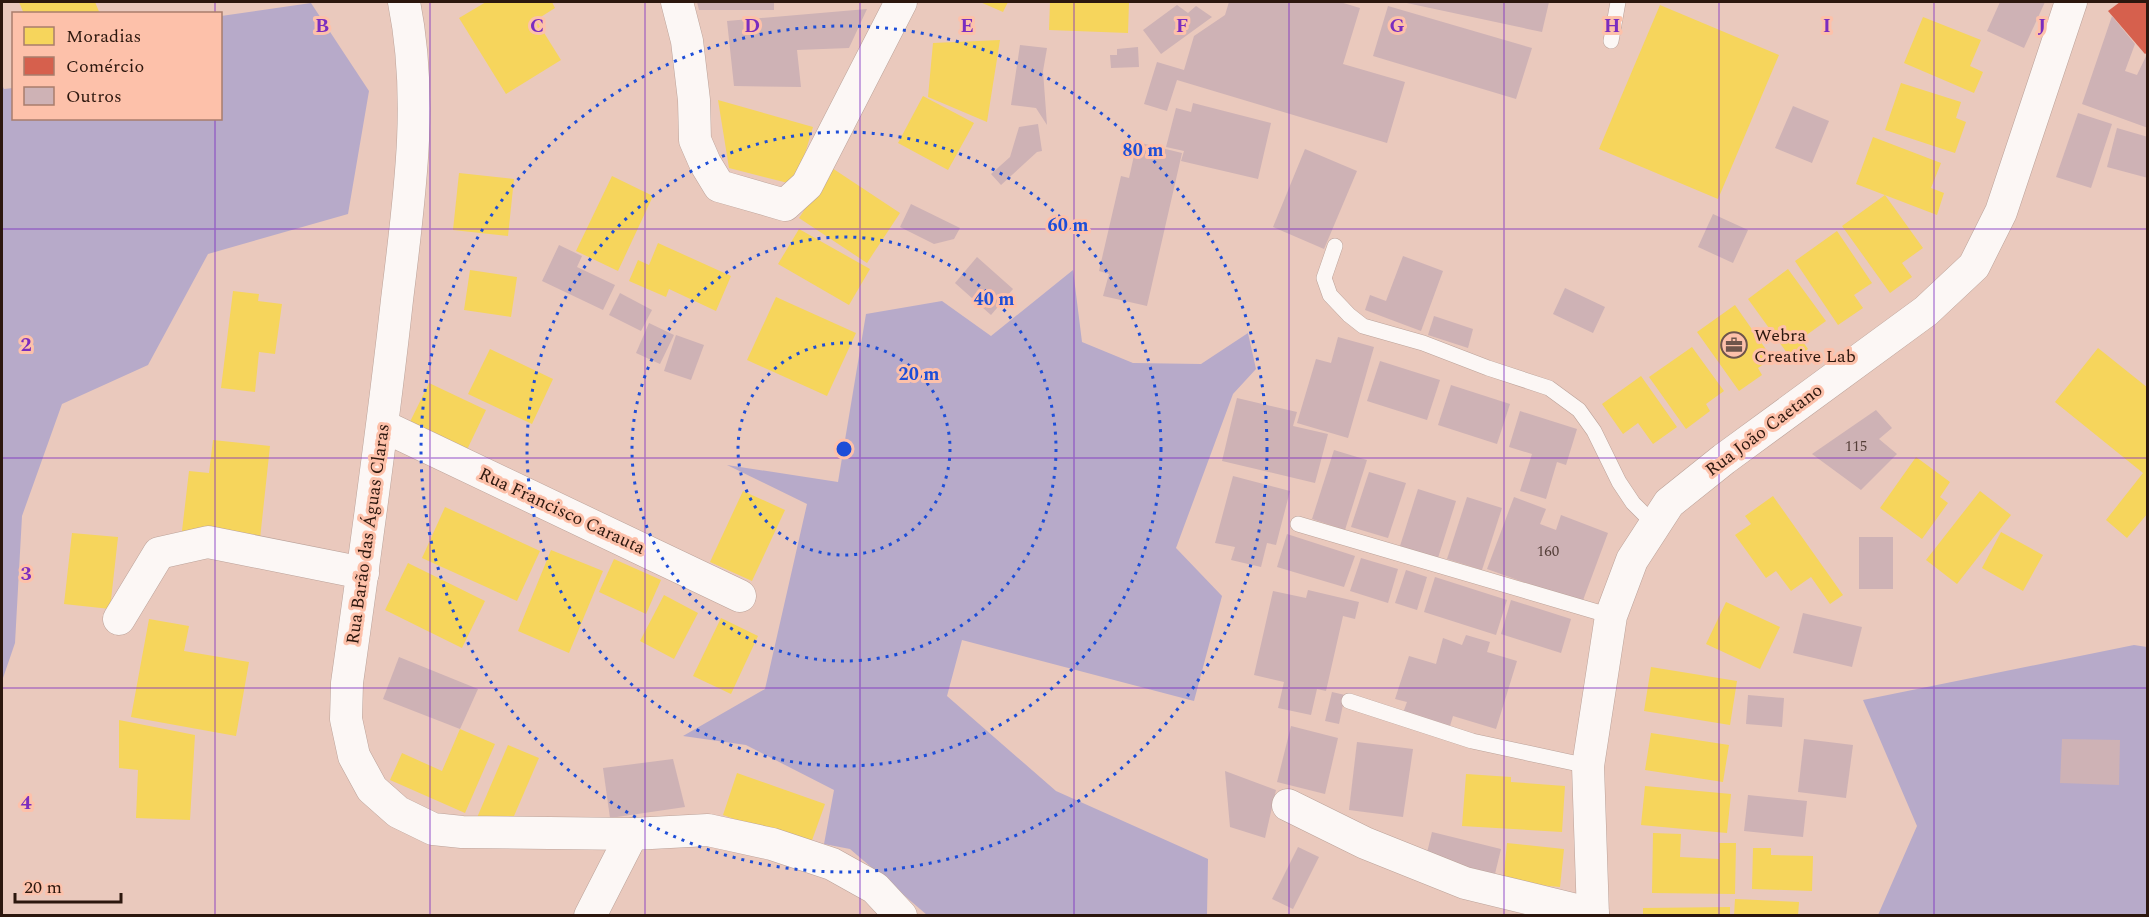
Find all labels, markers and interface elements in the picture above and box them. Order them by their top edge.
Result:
text: B [315,11,329,41]
text: C [530,11,544,41]
text: D [744,11,760,41]
text: E [960,11,974,41]
text: F [1176,11,1188,41]
text: G [1389,11,1405,41]
text: H [1604,11,1620,41]
text: I [1823,11,1831,41]
text: J [2038,11,2046,41]
legend [12,12,222,120]
text: Moradias [66,23,141,50]
text: Comércio [66,53,144,80]
text: Outros [66,83,122,110]
text: 80 m [1123,137,1163,164]
text: 60 m [1048,212,1088,239]
text: 40 m [974,286,1014,313]
place label: Webra Creative Lab [1754,322,1856,370]
text: 2 [20,330,32,360]
office icon: Webra Creative Lab [1719,330,1749,360]
text: 20 m [899,361,939,388]
street label: Rua João Caetano [1700,377,1828,483]
street label: Rua Barão das Águas Claras [339,422,397,646]
house number: 115 [1845,435,1867,458]
centre of rings [834,439,854,459]
street label: Rua Francisco Carauta [474,461,650,561]
house number: 160 [1537,540,1559,563]
text: 3 [20,559,32,589]
text: 4 [20,788,32,818]
scale bar [15,866,122,904]
text: 20 m [24,874,62,901]

